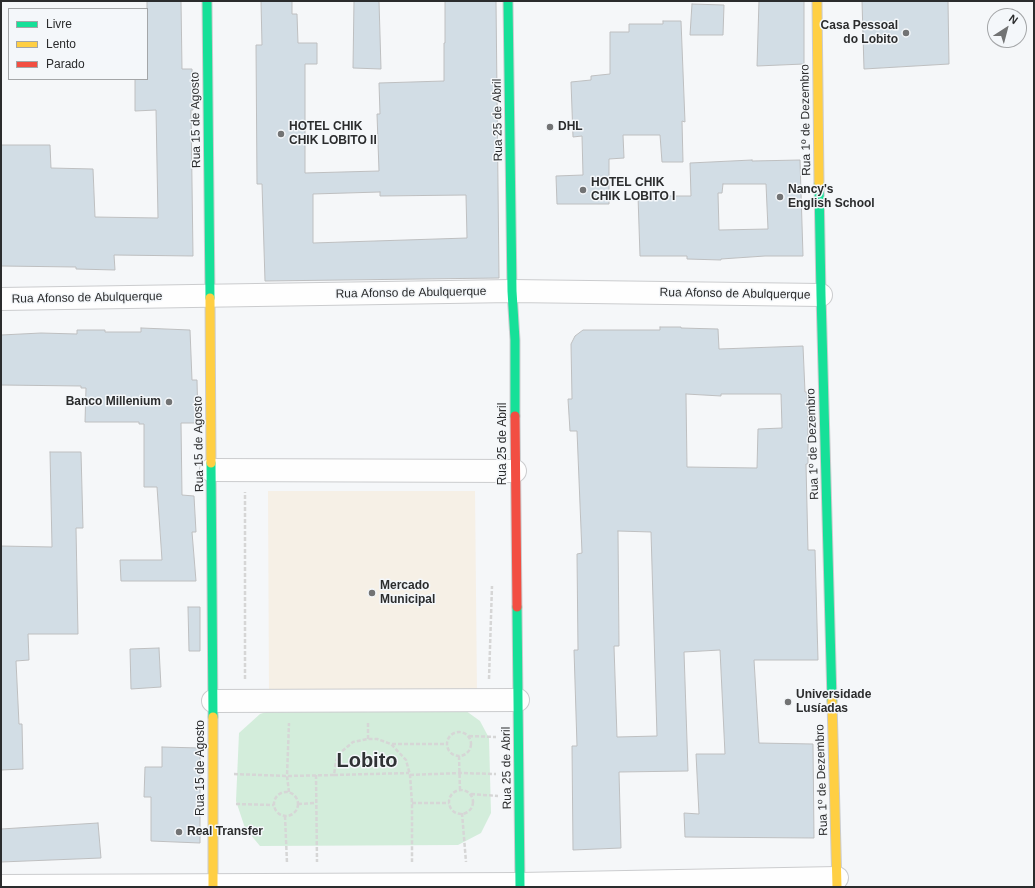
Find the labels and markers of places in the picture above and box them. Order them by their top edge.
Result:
place label: Casa Pessoal do Lobito [821,19,898,47]
marker: Casa Pessoal do Lobito [901,28,911,38]
place label: HOTEL CHIK CHIK LOBITO II [289,120,377,148]
place label: DHL [558,120,583,134]
marker: DHL [545,122,555,132]
marker: HOTEL CHIK CHIK LOBITO II [276,129,286,139]
place label: HOTEL CHIK CHIK LOBITO I [591,176,675,204]
place label: Nancy's English School [788,183,875,211]
marker: HOTEL CHIK CHIK LOBITO I [578,185,588,195]
marker: Nancy's English School [775,192,785,202]
place label: Banco Millenium [66,395,161,409]
marker: Banco Millenium [164,397,174,407]
place label: Mercado Municipal [380,579,435,607]
marker: Mercado Municipal [367,588,377,598]
place label: Universidade Lusíadas [796,688,871,716]
marker: Universidade Lusíadas [783,697,793,707]
place label: Real Transfer [187,825,263,839]
marker: Real Transfer [174,827,184,837]

